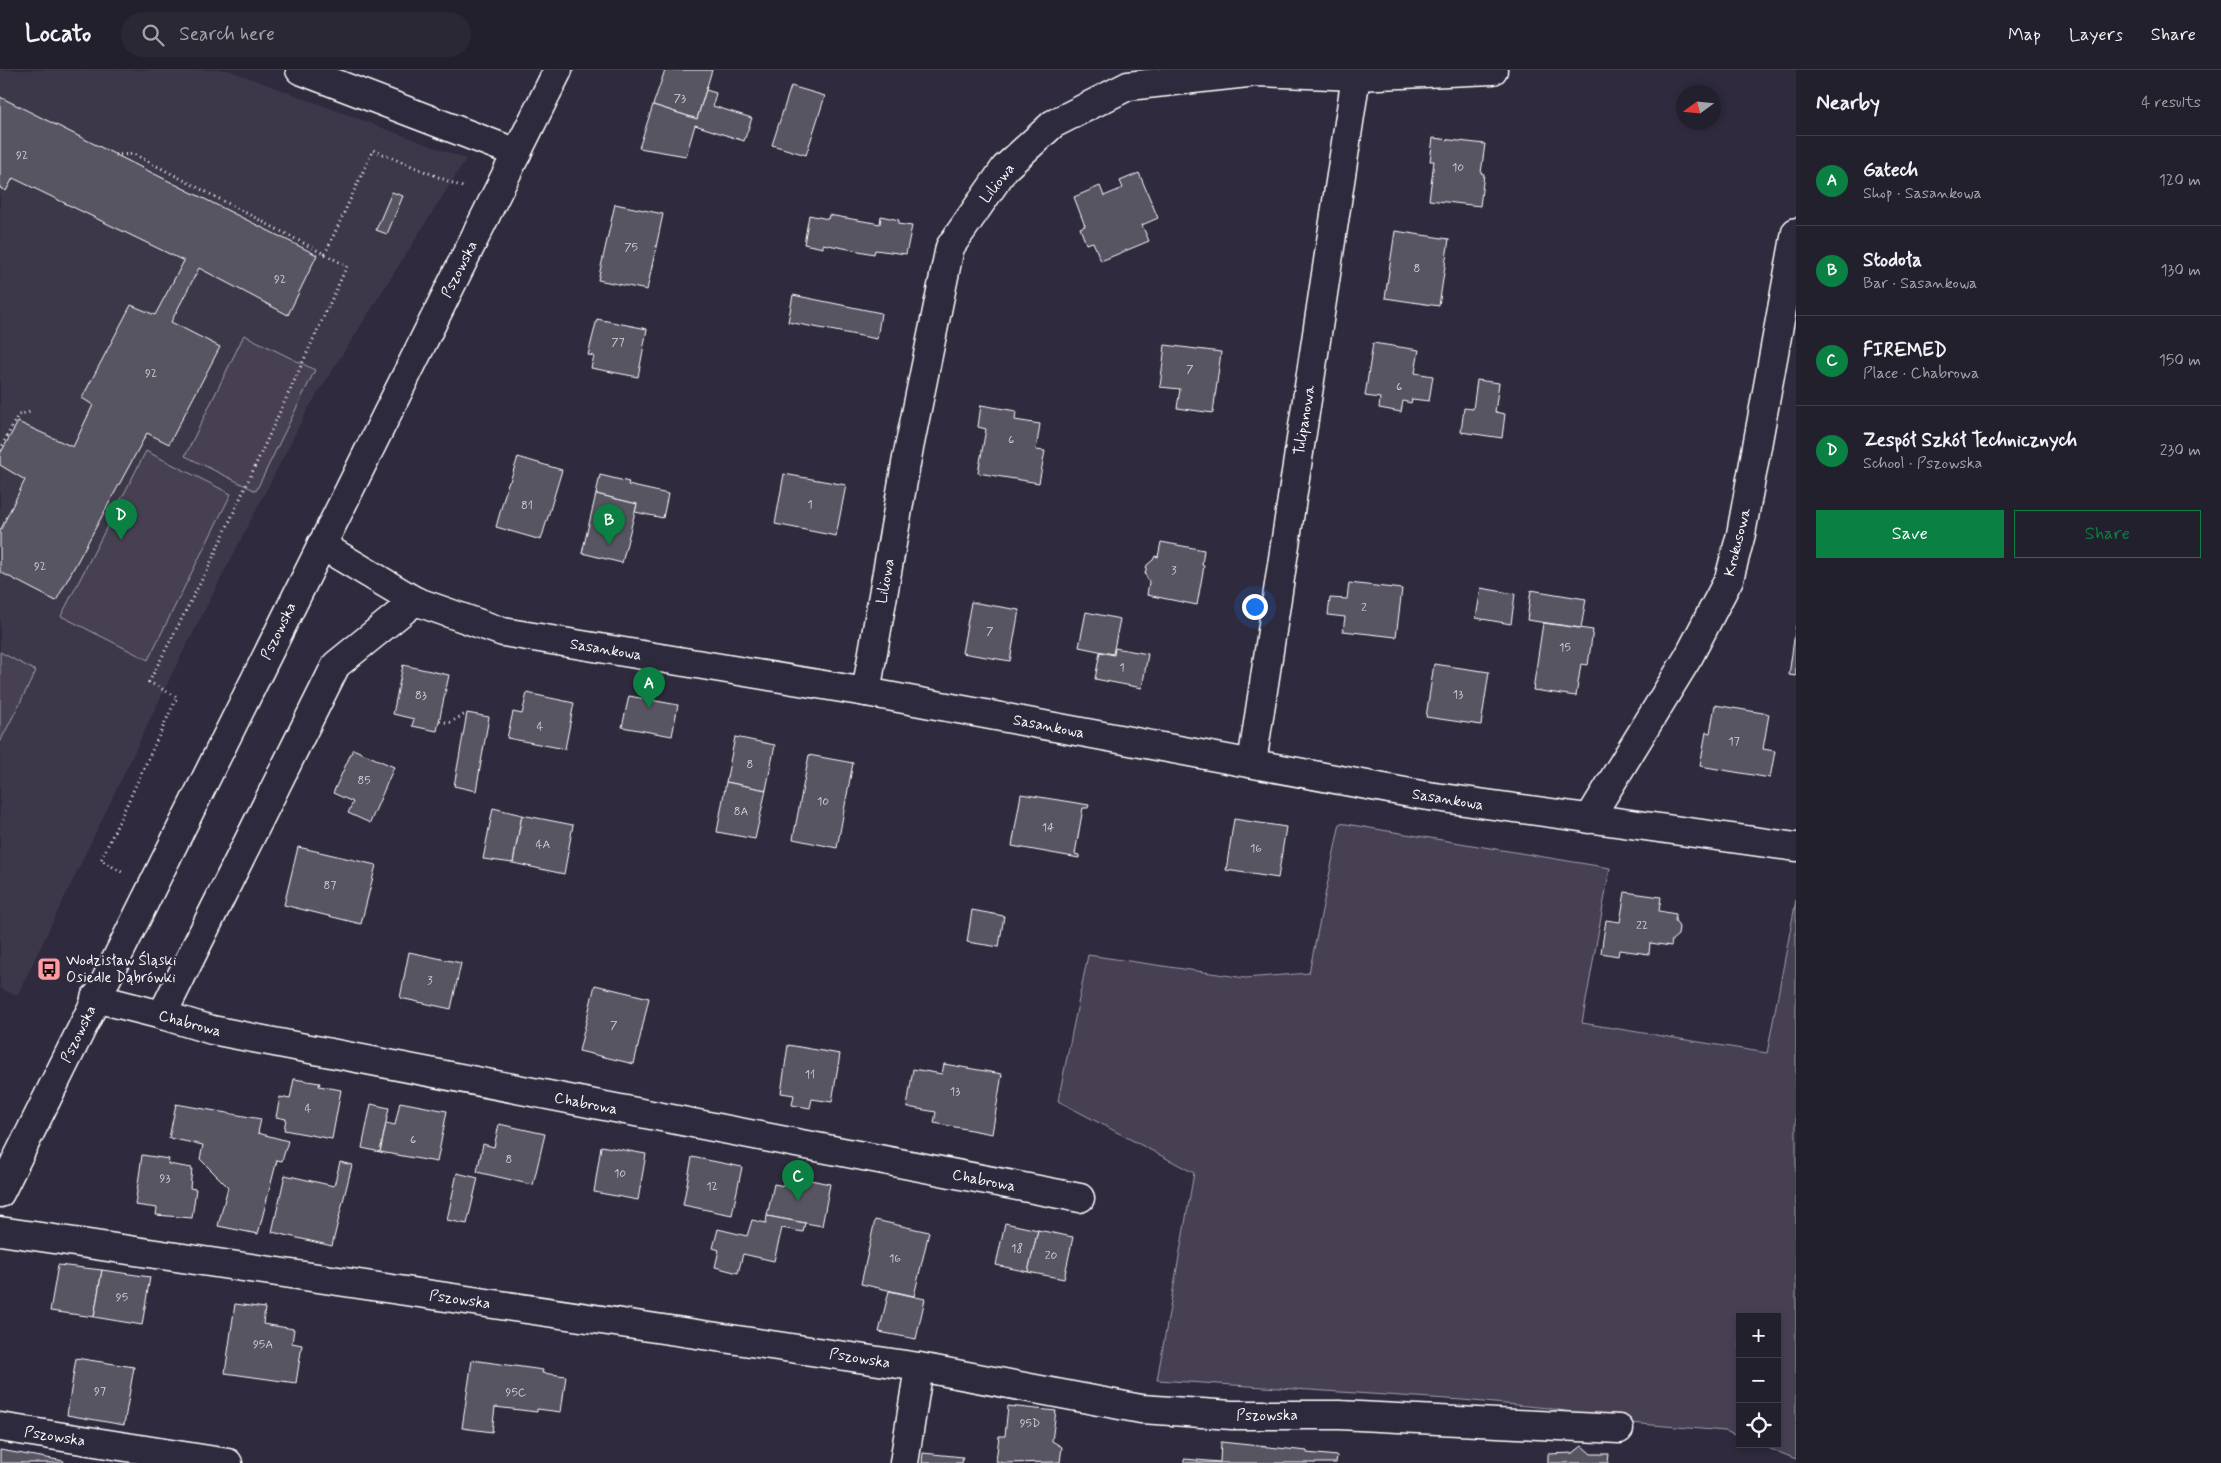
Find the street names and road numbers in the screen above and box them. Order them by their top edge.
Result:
street label: Liliowa [976,160,1020,208]
street label: Pszowska [437,237,483,301]
street label: Tulipanowa [1290,383,1321,457]
street label: Krokusowa [1720,505,1756,579]
street label: Liliowa [872,557,900,605]
street label: Pszowska [256,599,301,663]
street label: Sasankowa [569,634,643,666]
street label: Sasankowa [1011,710,1086,744]
street label: Sasankowa [1411,784,1485,816]
street label: Pszowska [56,1002,101,1066]
street label: Chabrowa [156,1006,224,1042]
street label: Chabrowa [552,1088,620,1120]
street label: Chabrowa [950,1165,1018,1197]
street label: Pszowska [428,1286,492,1314]
street label: Pszowska [828,1344,892,1374]
street label: Pszowska [1236,1406,1298,1426]
street label: Pszowska [23,1422,87,1452]

